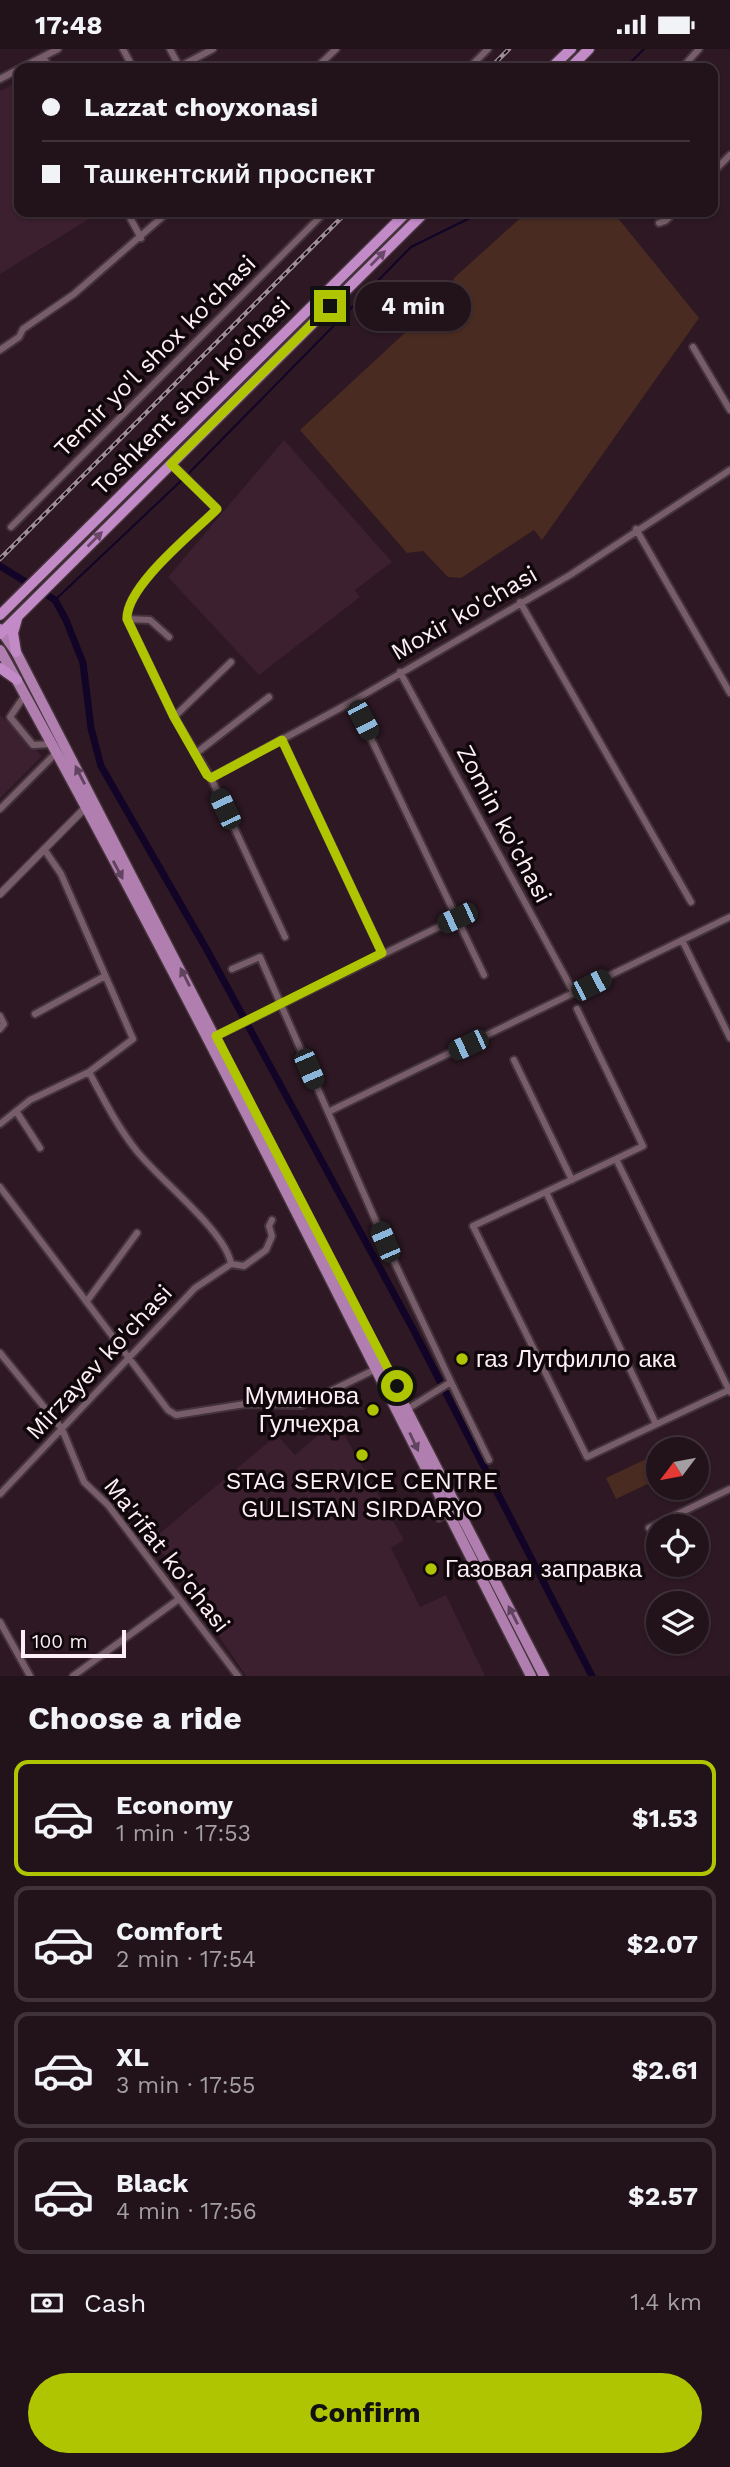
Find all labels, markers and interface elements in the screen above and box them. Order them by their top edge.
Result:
text: 17:48 [35,10,103,40]
text: Lazzat choyxonasi [84,92,318,122]
text: Ташкентский проспект [84,159,375,189]
street label: Temir yo'l shox ko'chasi [48,249,262,463]
one-way arrow [370,249,387,266]
callout: 4 min [354,281,470,331]
route end [314,290,346,322]
street label: Toshkent shox ko'chasi [86,291,296,501]
text: 4 min [381,293,445,320]
one-way arrow [86,531,103,547]
street label: Moxir ko'chasi [386,560,542,666]
car [344,697,383,743]
street label: Zomin ko'chasi [451,740,557,908]
one-way arrow [74,765,86,785]
car [207,786,244,832]
one-way arrow [112,861,124,880]
car [434,900,481,936]
car [568,966,615,1004]
one-way arrow [180,967,191,987]
car [445,1027,492,1063]
car [292,1046,327,1092]
car [368,1219,403,1265]
street label: Mirzayev ko'chasi [20,1279,178,1445]
place label: газ Лутфилло ака [476,1345,677,1373]
marker: газ Лутфилло ака [454,1351,470,1367]
route start [381,1370,413,1402]
place label: Муминова Гулчехра [245,1382,360,1438]
marker: Муминова Гулчехра [365,1402,381,1418]
one-way arrow [408,1432,419,1453]
north arrow [646,1437,709,1500]
map controls [646,1437,709,1654]
marker: STAG SERVICE CENTRE GULISTAN SIRDARYO [354,1447,370,1463]
place label: STAG SERVICE CENTRE GULISTAN SIRDARYO [226,1467,498,1523]
street label: Ma'rifat ko'chasi [98,1472,236,1638]
button: locate [646,1514,709,1577]
place label: Газовая заправка [445,1555,643,1583]
marker: Газовая заправка [423,1561,439,1577]
button: layers [646,1591,709,1654]
one-way arrow [508,1605,519,1625]
scale bar [21,1627,126,1659]
text: 100 m [32,1630,88,1653]
text: Choose a ride [28,1699,242,1737]
icon: car [32,1787,95,1850]
text: Economy [116,1790,233,1820]
text: $1.53 [632,1803,698,1833]
text: 1 min · 17:53 [116,1820,251,1847]
icon: car [32,1913,95,1976]
text: Comfort [116,1916,222,1946]
text: $2.07 [627,1929,698,1959]
text: 2 min · 17:54 [116,1946,256,1973]
icon: car [32,2039,95,2102]
text: XL [116,2042,149,2072]
text: $2.61 [632,2055,698,2085]
text: 3 min · 17:55 [116,2072,255,2099]
icon: car [32,2165,95,2228]
text: Black [116,2168,188,2198]
text: $2.57 [628,2181,698,2211]
text: 4 min · 17:56 [116,2198,257,2225]
icon: cash [28,2284,66,2322]
text: Cash [84,2288,146,2318]
text: 1.4 km [630,2289,702,2316]
button: Confirm [28,2373,702,2453]

